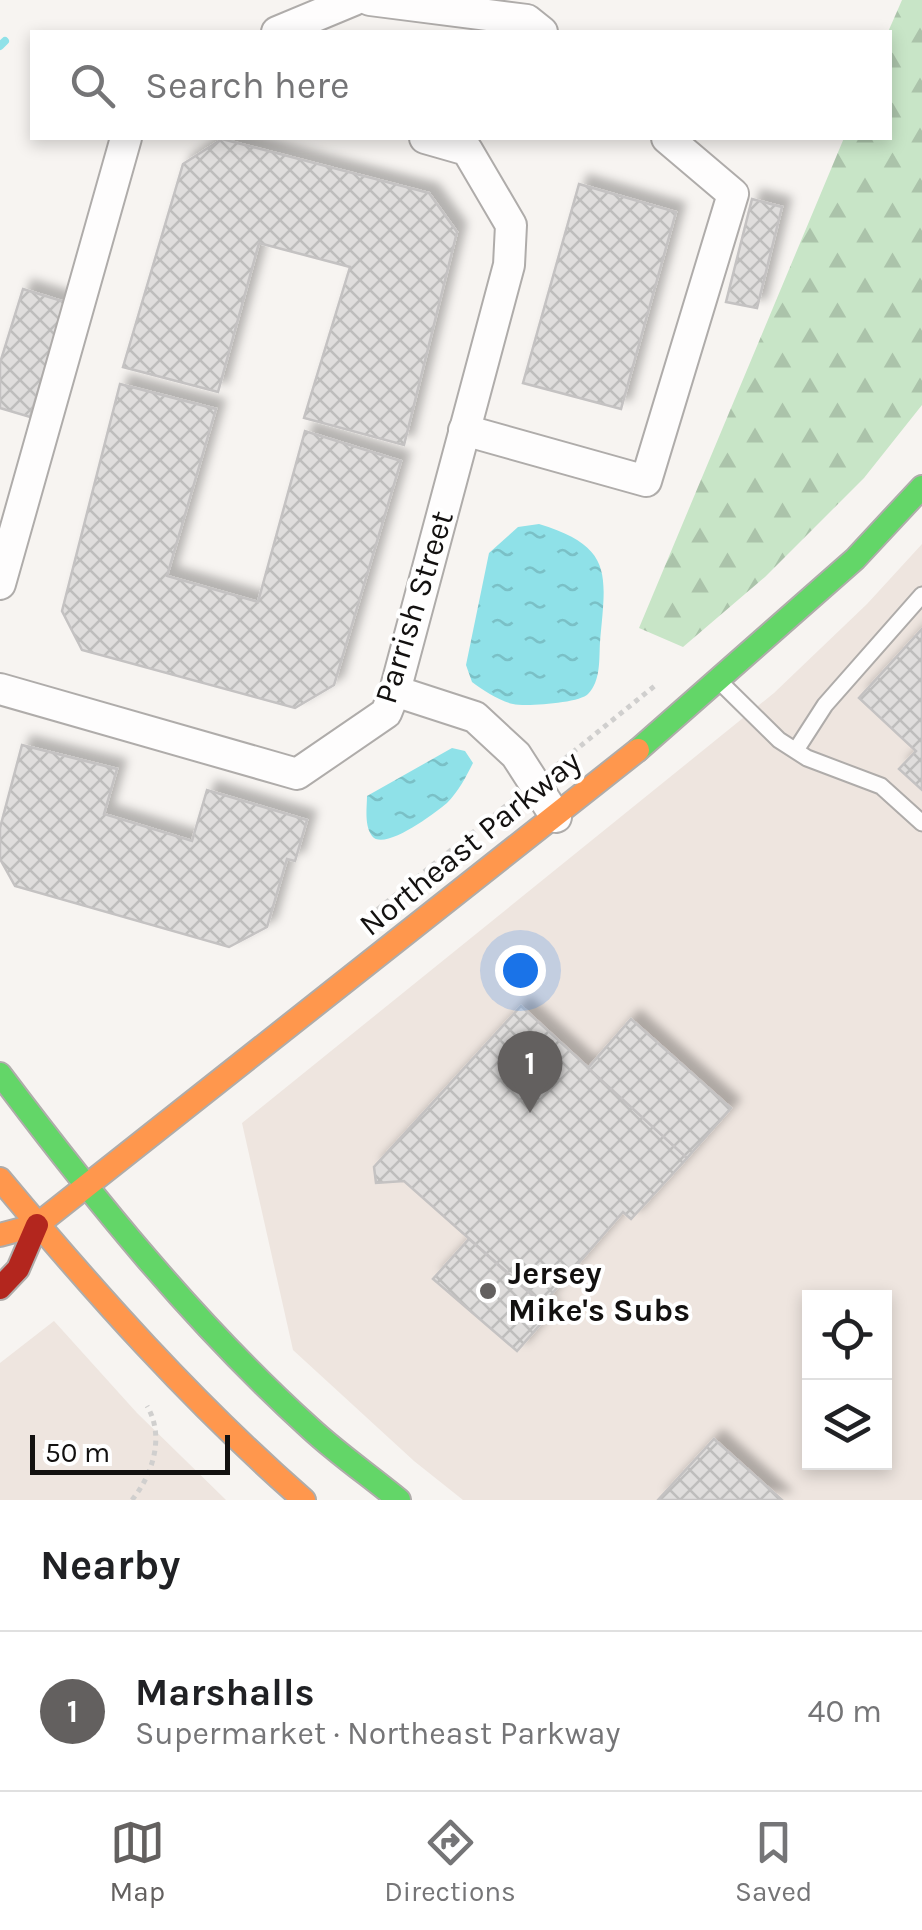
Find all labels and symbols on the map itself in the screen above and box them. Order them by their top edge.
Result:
street label: Parrish Street [367,506,461,708]
street label: Northeast Parkway [352,743,588,943]
your location [495,945,546,996]
pin: 1 [498,1030,562,1113]
place label: Jersey Mike's Subs [508,1255,690,1329]
marker: Jersey Mike's Subs [477,1280,499,1302]
scale bar [30,1430,230,1474]

